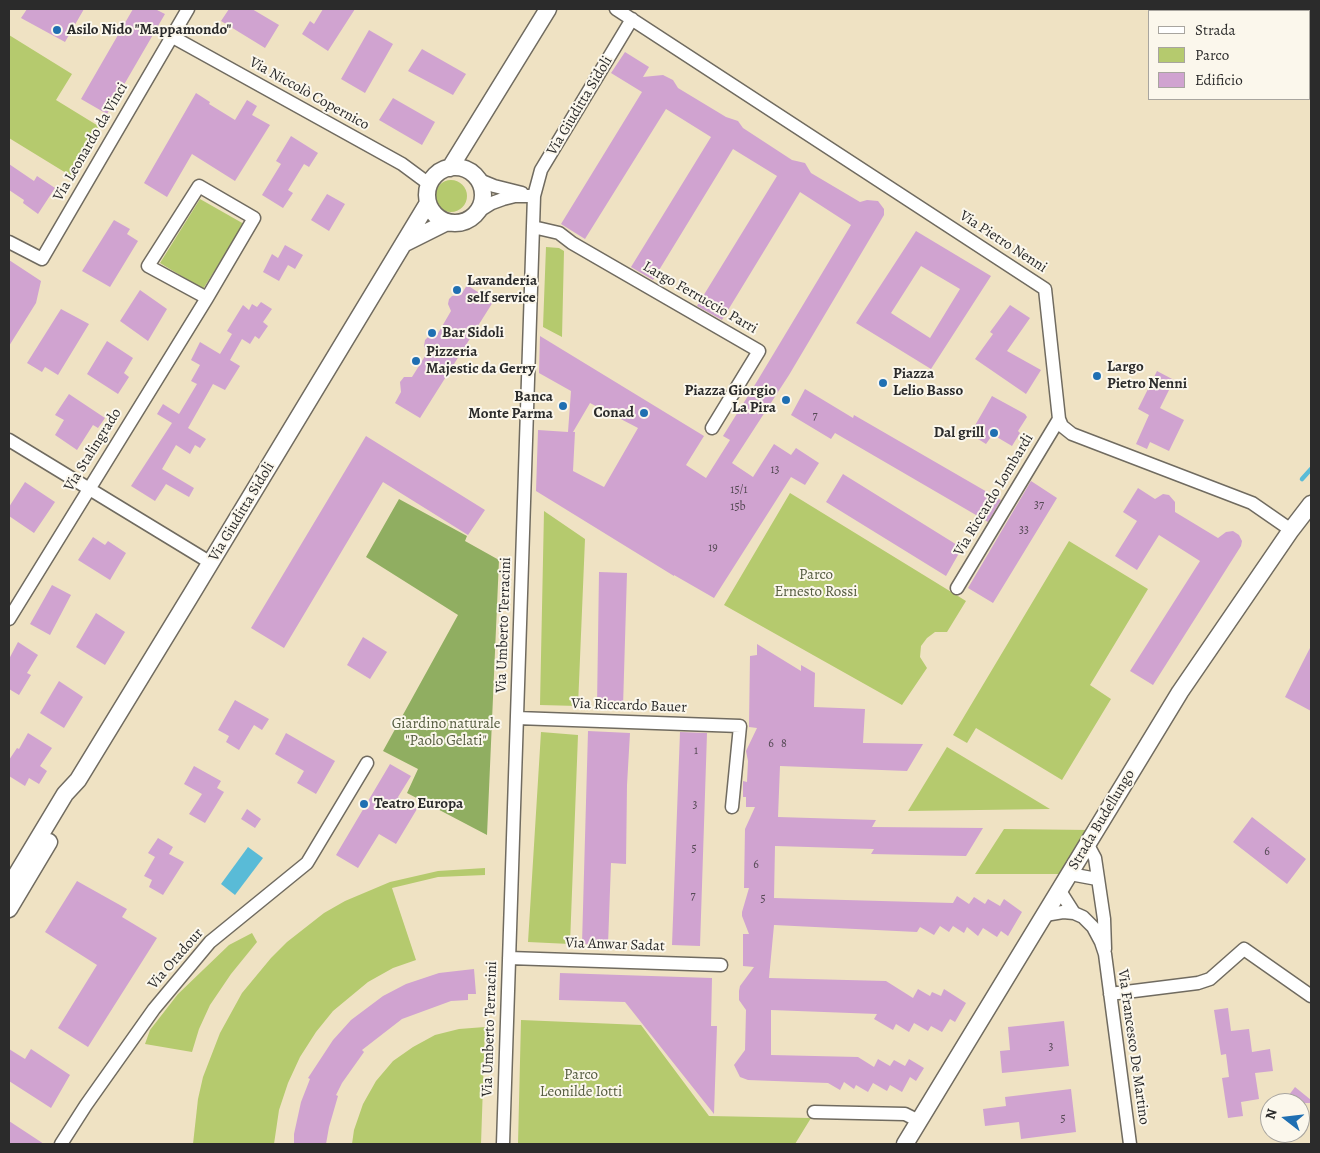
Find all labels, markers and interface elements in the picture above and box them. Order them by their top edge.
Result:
legend [1148,10,1310,100]
text: Strada [1195,20,1236,40]
place label: Asilo Nido "Mappamondo" [67,21,231,39]
marker: Asilo Nido "Mappamondo" [51,24,63,36]
text: Parco [1195,45,1229,65]
street label: Via Giuditta Sidoli [543,53,617,159]
street label: Via Niccolò Copernico [246,54,372,134]
text: Edificio [1195,70,1243,90]
street label: Via Leonardo da Vinci [50,80,132,204]
street label: Via Pietro Nenni [956,207,1050,277]
street label: Largo Ferruccio Parri [639,258,761,338]
place label: Lavanderia self service [467,272,537,307]
marker: Lavanderia self service [451,284,463,296]
place label: Bar Sidoli [442,324,504,342]
marker: Bar Sidoli [426,327,438,339]
place label: Pizzeria Majestic da Gerry [426,343,535,378]
marker: Pizzeria Majestic da Gerry [410,355,422,367]
place label: Largo Pietro Nenni [1107,358,1187,393]
place label: Piazza Lelio Basso [893,365,963,400]
marker: Largo Pietro Nenni [1091,370,1103,382]
marker: Piazza Lelio Basso [877,377,889,389]
place label: Piazza Giorgio La Pira [685,382,776,417]
place label: Banca Monte Parma [468,388,553,423]
marker: Piazza Giorgio La Pira [780,394,792,406]
marker: Banca Monte Parma [557,400,569,412]
place label: Conad [594,404,634,422]
street label: Via Stalingrado [60,405,126,495]
marker: Conad [638,407,650,419]
house number: 7 [812,409,818,423]
place label: Dal grill [934,424,984,442]
marker: Dal grill [988,427,1000,439]
street label: Via Riccardo Lombardi [950,431,1038,559]
street label: Via Giuditta Sidoli [205,459,279,565]
house number: 13 [770,463,780,477]
house number: 15/1 [730,483,748,497]
house number: 37 [1034,498,1044,512]
house number: 15b [730,500,746,514]
house number: 33 [1019,523,1029,537]
house number: 19 [708,541,718,555]
street label: Via Umberto Terracini [493,557,515,693]
park label: Parco Ernesto Rossi [775,566,857,601]
street label: Via Riccardo Bauer [571,695,687,717]
park label: Giardino naturale "Paolo Gelati" [392,715,500,750]
house number: 6 [768,737,774,751]
house number: 8 [781,737,787,751]
house number: 1 [694,744,698,758]
street label: Strada Budellungo [1065,767,1139,873]
place label: Teatro Europa [374,795,463,813]
marker: Teatro Europa [358,798,370,810]
house number: 3 [693,798,697,812]
house number: 5 [691,842,697,856]
house number: 6 [1264,845,1270,859]
house number: 6 [753,858,759,872]
house number: 7 [690,889,696,903]
house number: 5 [760,892,766,906]
street label: Via Oradour [145,925,207,993]
street label: Via Anwar Sadat [565,934,665,956]
street label: Via Umberto Terracini [479,961,501,1097]
street label: Via Francesco De Martino [1113,968,1153,1126]
house number: 3 [1049,1040,1053,1054]
park label: Parco Leonilde Iotti [540,1066,622,1101]
north arrow [1260,1093,1310,1143]
text: N [1261,1106,1282,1122]
house number: 5 [1060,1112,1066,1126]

